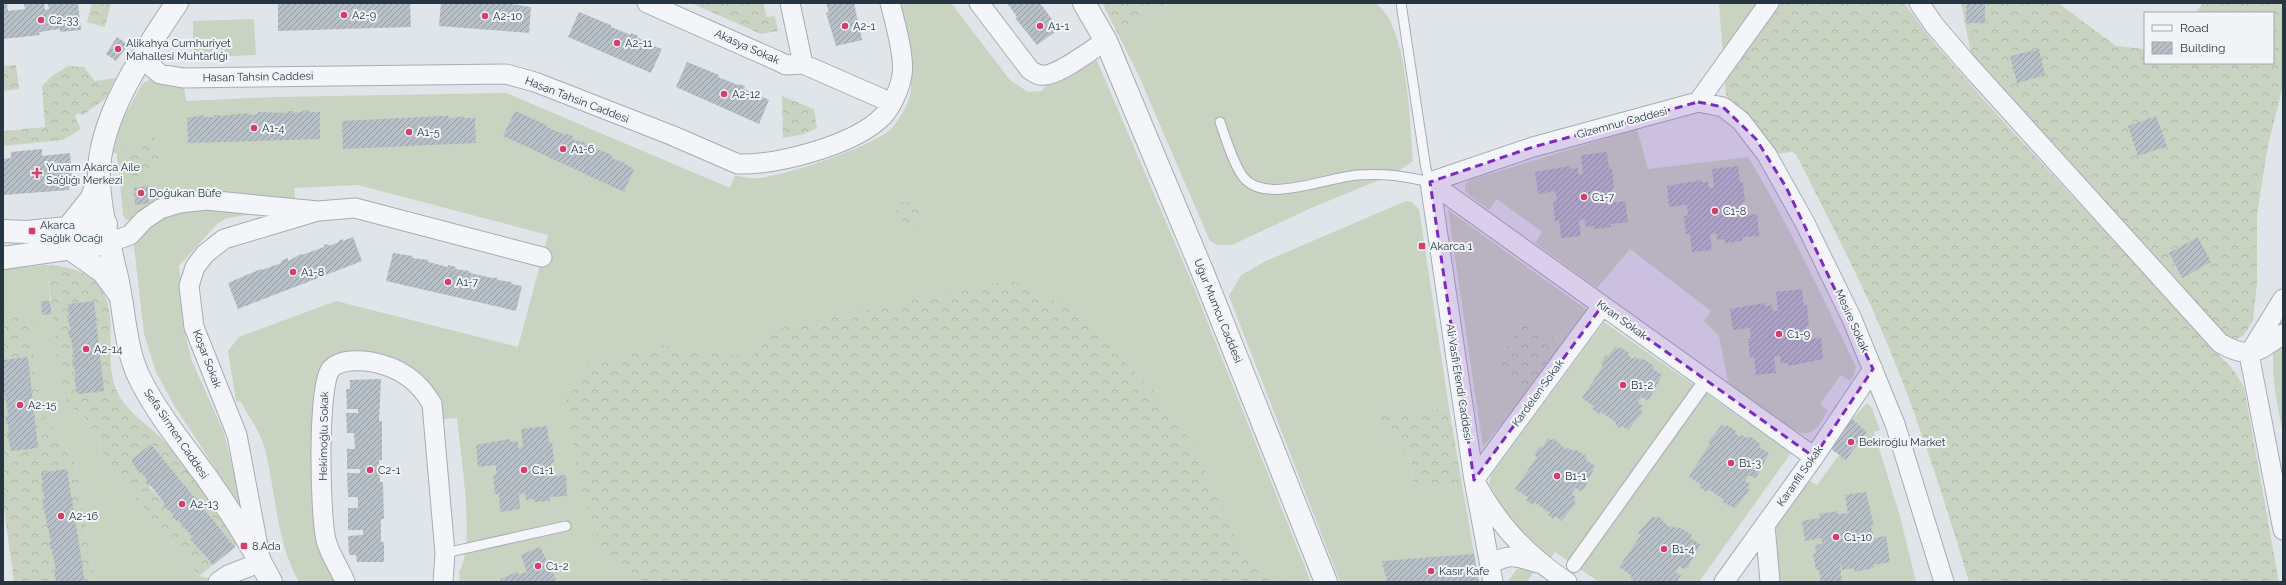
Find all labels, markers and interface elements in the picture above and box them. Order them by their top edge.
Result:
place label: A2-9 [352,9,376,22]
marker: A2-9 [339,10,349,20]
place label: A2-10 [493,10,522,23]
marker: A2-10 [480,11,490,21]
legend [2144,12,2274,64]
place label: C2-33 [49,14,78,27]
marker: C2-33 [36,15,46,25]
place label: A2-1 [853,20,876,33]
place label: A1-1 [1048,20,1070,33]
marker: A2-1 [840,21,850,31]
marker: A1-1 [1035,21,1045,31]
text: Road [2180,21,2209,35]
street label: Akasya Sokak [712,27,782,67]
place label: Alikahya Cumhuriyet Mahallesi Muhtarlığı [126,37,231,63]
place label: A2-11 [625,37,652,50]
marker: A2-11 [612,38,622,48]
text: Building [2180,41,2226,55]
marker: Alikahya Cumhuriyet Mahallesi Muhtarlığı [113,44,123,54]
street label: Hasan Tahsin Caddesi [203,70,313,84]
street label: Hasan Tahsin Caddesi [523,74,631,126]
place label: A2-12 [732,88,760,101]
marker: A2-12 [719,89,729,99]
street label: Gizemnur Caddesi [1575,105,1669,141]
place label: A1-4 [262,122,285,135]
marker: A1-4 [249,123,259,133]
place label: A1-5 [417,126,440,139]
marker: A1-5 [404,127,414,137]
place label: A1-6 [571,143,595,156]
marker: A1-6 [558,144,568,154]
place label: Yuvam Akarca Aile Sağlığı Merkezi [46,161,141,187]
marker: Yuvam Akarca Aile Sağlığı Merkezi [31,167,43,179]
place label: Doğukan Büfe [149,187,222,200]
marker: Doğukan Büfe [136,188,146,198]
place label: C1-7 [1592,191,1614,204]
marker: C1-7 [1579,192,1589,202]
place label: C1-8 [1723,205,1746,218]
marker: C1-8 [1710,206,1720,216]
place label: Akarca Sağlık Ocağı [40,219,103,245]
marker: Akarca Sağlık Ocağı [27,226,37,236]
place label: Akarca 1 [1430,240,1473,253]
marker: Akarca 1 [1417,241,1427,251]
street label: Uğur Mumcu Caddesi [1191,257,1245,365]
place label: A1-8 [301,266,324,279]
marker: A1-8 [288,267,298,277]
place label: A1-7 [456,276,478,289]
marker: A1-7 [443,277,453,287]
street label: Mesire Sokak [1832,288,1872,355]
street label: Kıran Sokak [1594,297,1650,343]
street label: Ali Vasfi Efendi Caddesi [1443,323,1475,441]
street label: Koşar Sokak [190,328,224,390]
place label: C1-9 [1787,328,1810,341]
marker: C1-9 [1774,329,1784,339]
place label: A2-14 [94,343,122,356]
marker: A2-14 [81,344,91,354]
street label: Kardelen Sokak [1509,357,1567,429]
place label: B1-2 [1631,379,1654,392]
marker: B1-2 [1618,380,1628,390]
street label: Sefa Sirmen Caddesi [141,387,211,481]
street label: Hekimoğlu Sokak [317,391,331,481]
place label: A2-15 [28,399,56,412]
marker: A2-15 [15,400,25,410]
place label: Bekiroğlu Market [1859,436,1946,449]
marker: Bekiroğlu Market [1846,437,1856,447]
street label: Karanfil Sokak [1774,443,1826,509]
place label: B1-3 [1739,457,1761,470]
marker: B1-3 [1726,458,1736,468]
place label: C2-1 [378,464,401,477]
place label: C1-1 [532,464,554,477]
marker: C2-1 [365,465,375,475]
marker: C1-1 [519,465,529,475]
place label: B1-1 [1565,470,1586,483]
marker: B1-1 [1552,471,1562,481]
place label: A2-13 [190,498,218,511]
marker: A2-13 [177,499,187,509]
place label: A2-16 [69,510,98,523]
marker: A2-16 [56,511,66,521]
place label: C1-10 [1844,531,1872,544]
marker: C1-10 [1831,532,1841,542]
place label: 8.Ada [252,540,281,553]
marker: 8.Ada [239,541,249,551]
place label: B1-4 [1672,543,1695,556]
marker: B1-4 [1659,544,1669,554]
place label: C1-2 [546,560,569,573]
marker: C1-2 [533,561,543,571]
place label: Kasır Kafe [1439,565,1490,578]
marker: Kasır Kafe [1426,566,1436,576]

